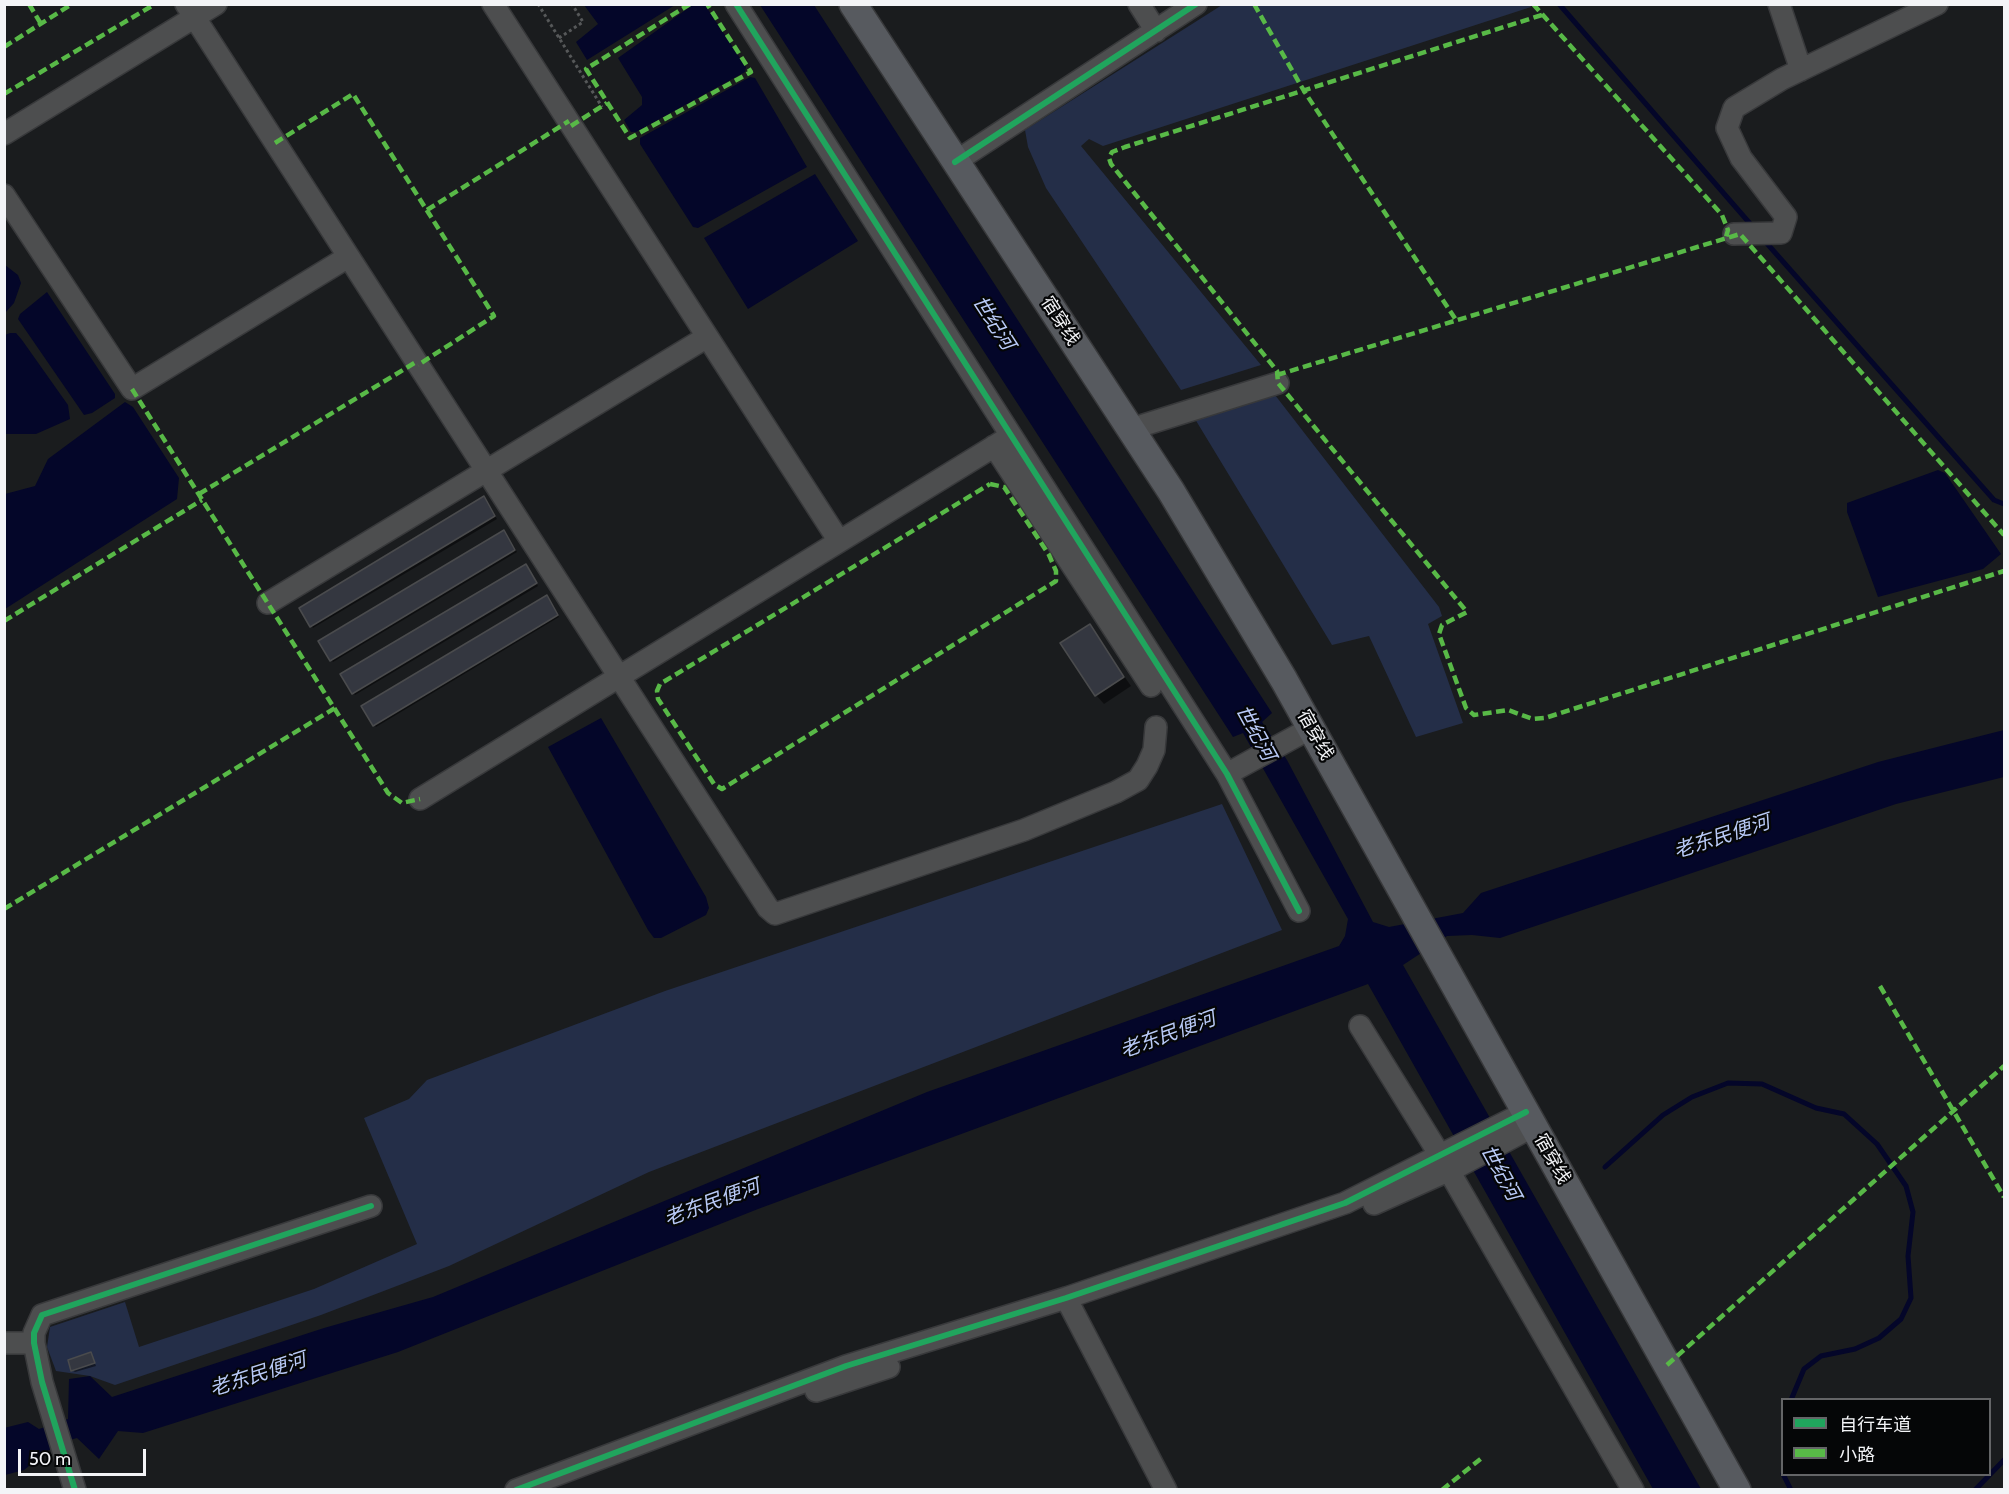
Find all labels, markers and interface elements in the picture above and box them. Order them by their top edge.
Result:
water label: 世纪河 [967,291,1019,355]
street label: 宿穿线 [1036,292,1084,350]
water label: 世纪河 [1230,701,1280,765]
street label: 宿穿线 [1292,706,1338,764]
water label: 老东民便河 [1671,810,1773,864]
water label: 老东民便河 [1117,1007,1219,1063]
street label: 宿穿线 [1529,1130,1575,1188]
water label: 世纪河 [1475,1141,1525,1205]
water label: 老东民便河 [661,1175,763,1231]
water label: 老东民便河 [207,1348,309,1402]
legend [1781,1398,1991,1476]
text: 自行车道 [1839,1414,1911,1436]
scale bar [21,1437,148,1475]
text: 小路 [1839,1444,1875,1466]
text: 50 m [29,1448,71,1470]

